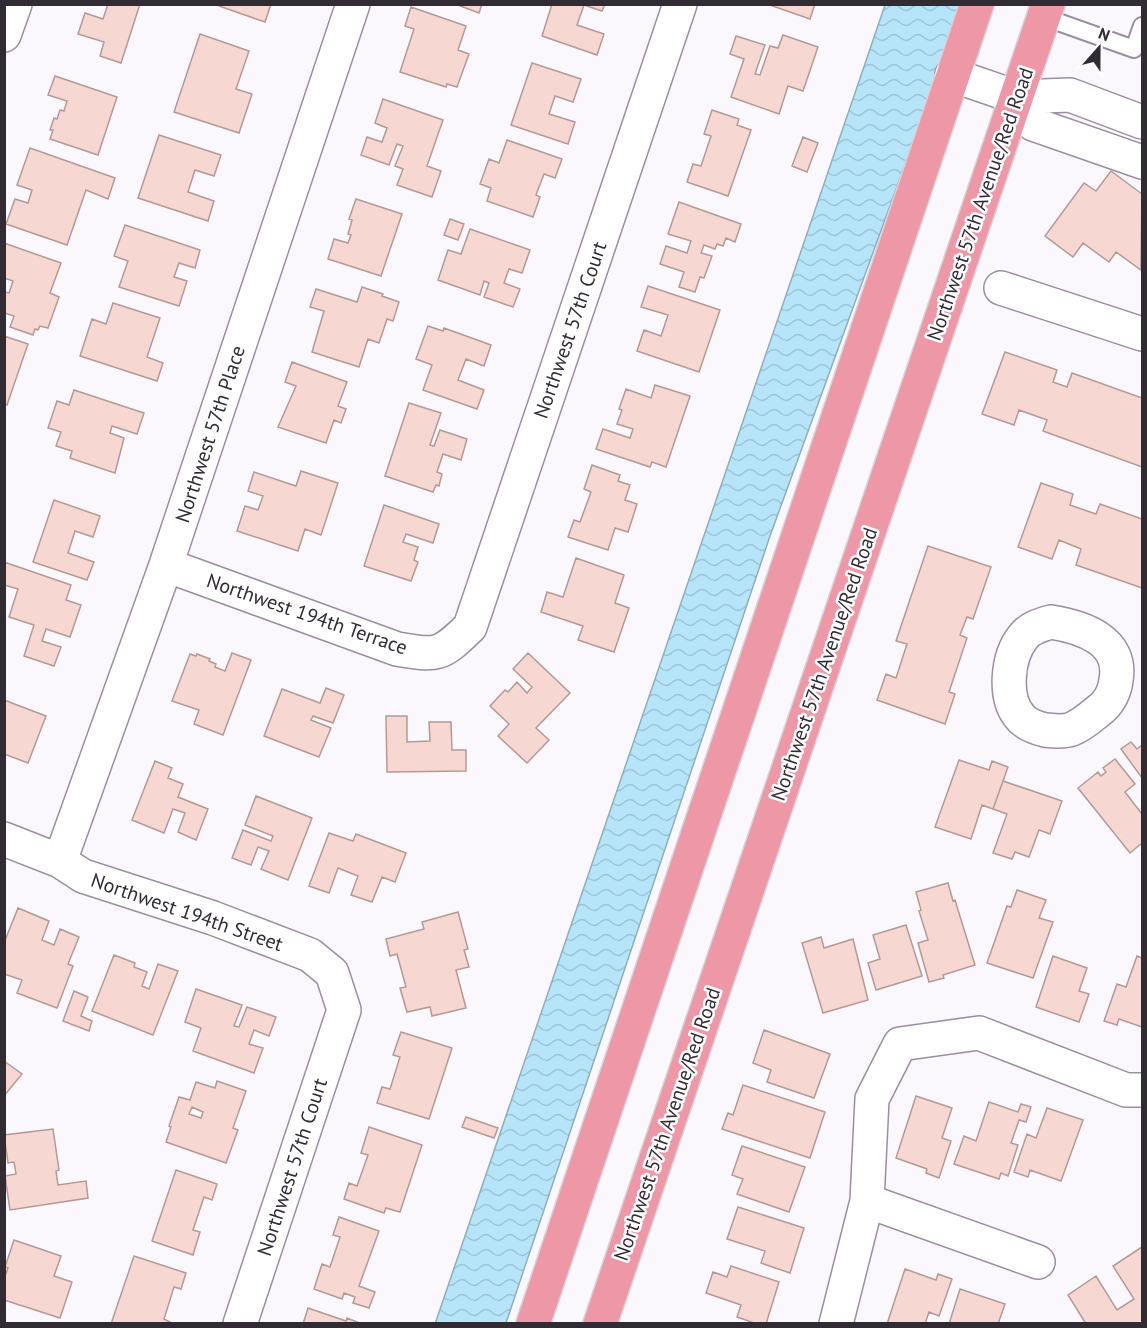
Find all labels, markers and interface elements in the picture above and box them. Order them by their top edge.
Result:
north arrow [1069,18,1129,78]
text: N [1096,23,1113,45]
street label: Northwest 57th Avenue/Red Road [921,64,1039,344]
street label: Northwest 57th Court [528,238,613,422]
street label: Northwest 57th Place [169,342,251,526]
street label: Northwest 57th Avenue/Red Road [765,524,883,804]
street label: Northwest 194th Terrace [203,567,411,661]
street label: Northwest 194th Street [88,867,287,957]
street label: Northwest 57th Avenue/Red Road [608,984,726,1264]
street label: Northwest 57th Court [251,1075,333,1259]

